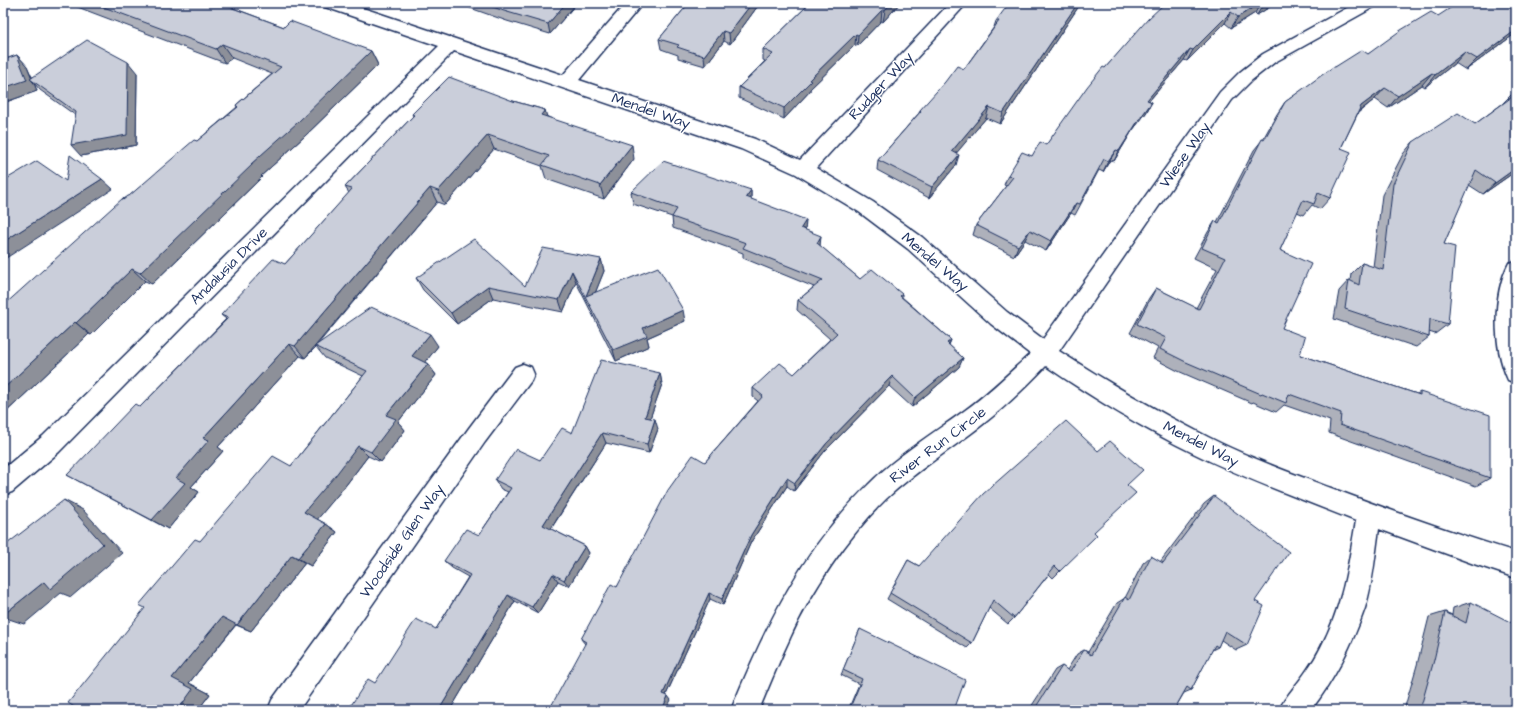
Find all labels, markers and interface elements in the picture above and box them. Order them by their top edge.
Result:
street label: Rudger Way [844,47,919,125]
street label: Mendel Way [608,88,693,135]
street label: Wiese Way [1155,118,1216,193]
street label: Andalusia Drive [186,223,272,309]
street label: Mendel Way [896,228,973,297]
street label: River Run Circle [885,402,991,488]
street label: Mendel Way [1159,416,1242,473]
street label: Woodside Glen Way [355,480,450,603]

